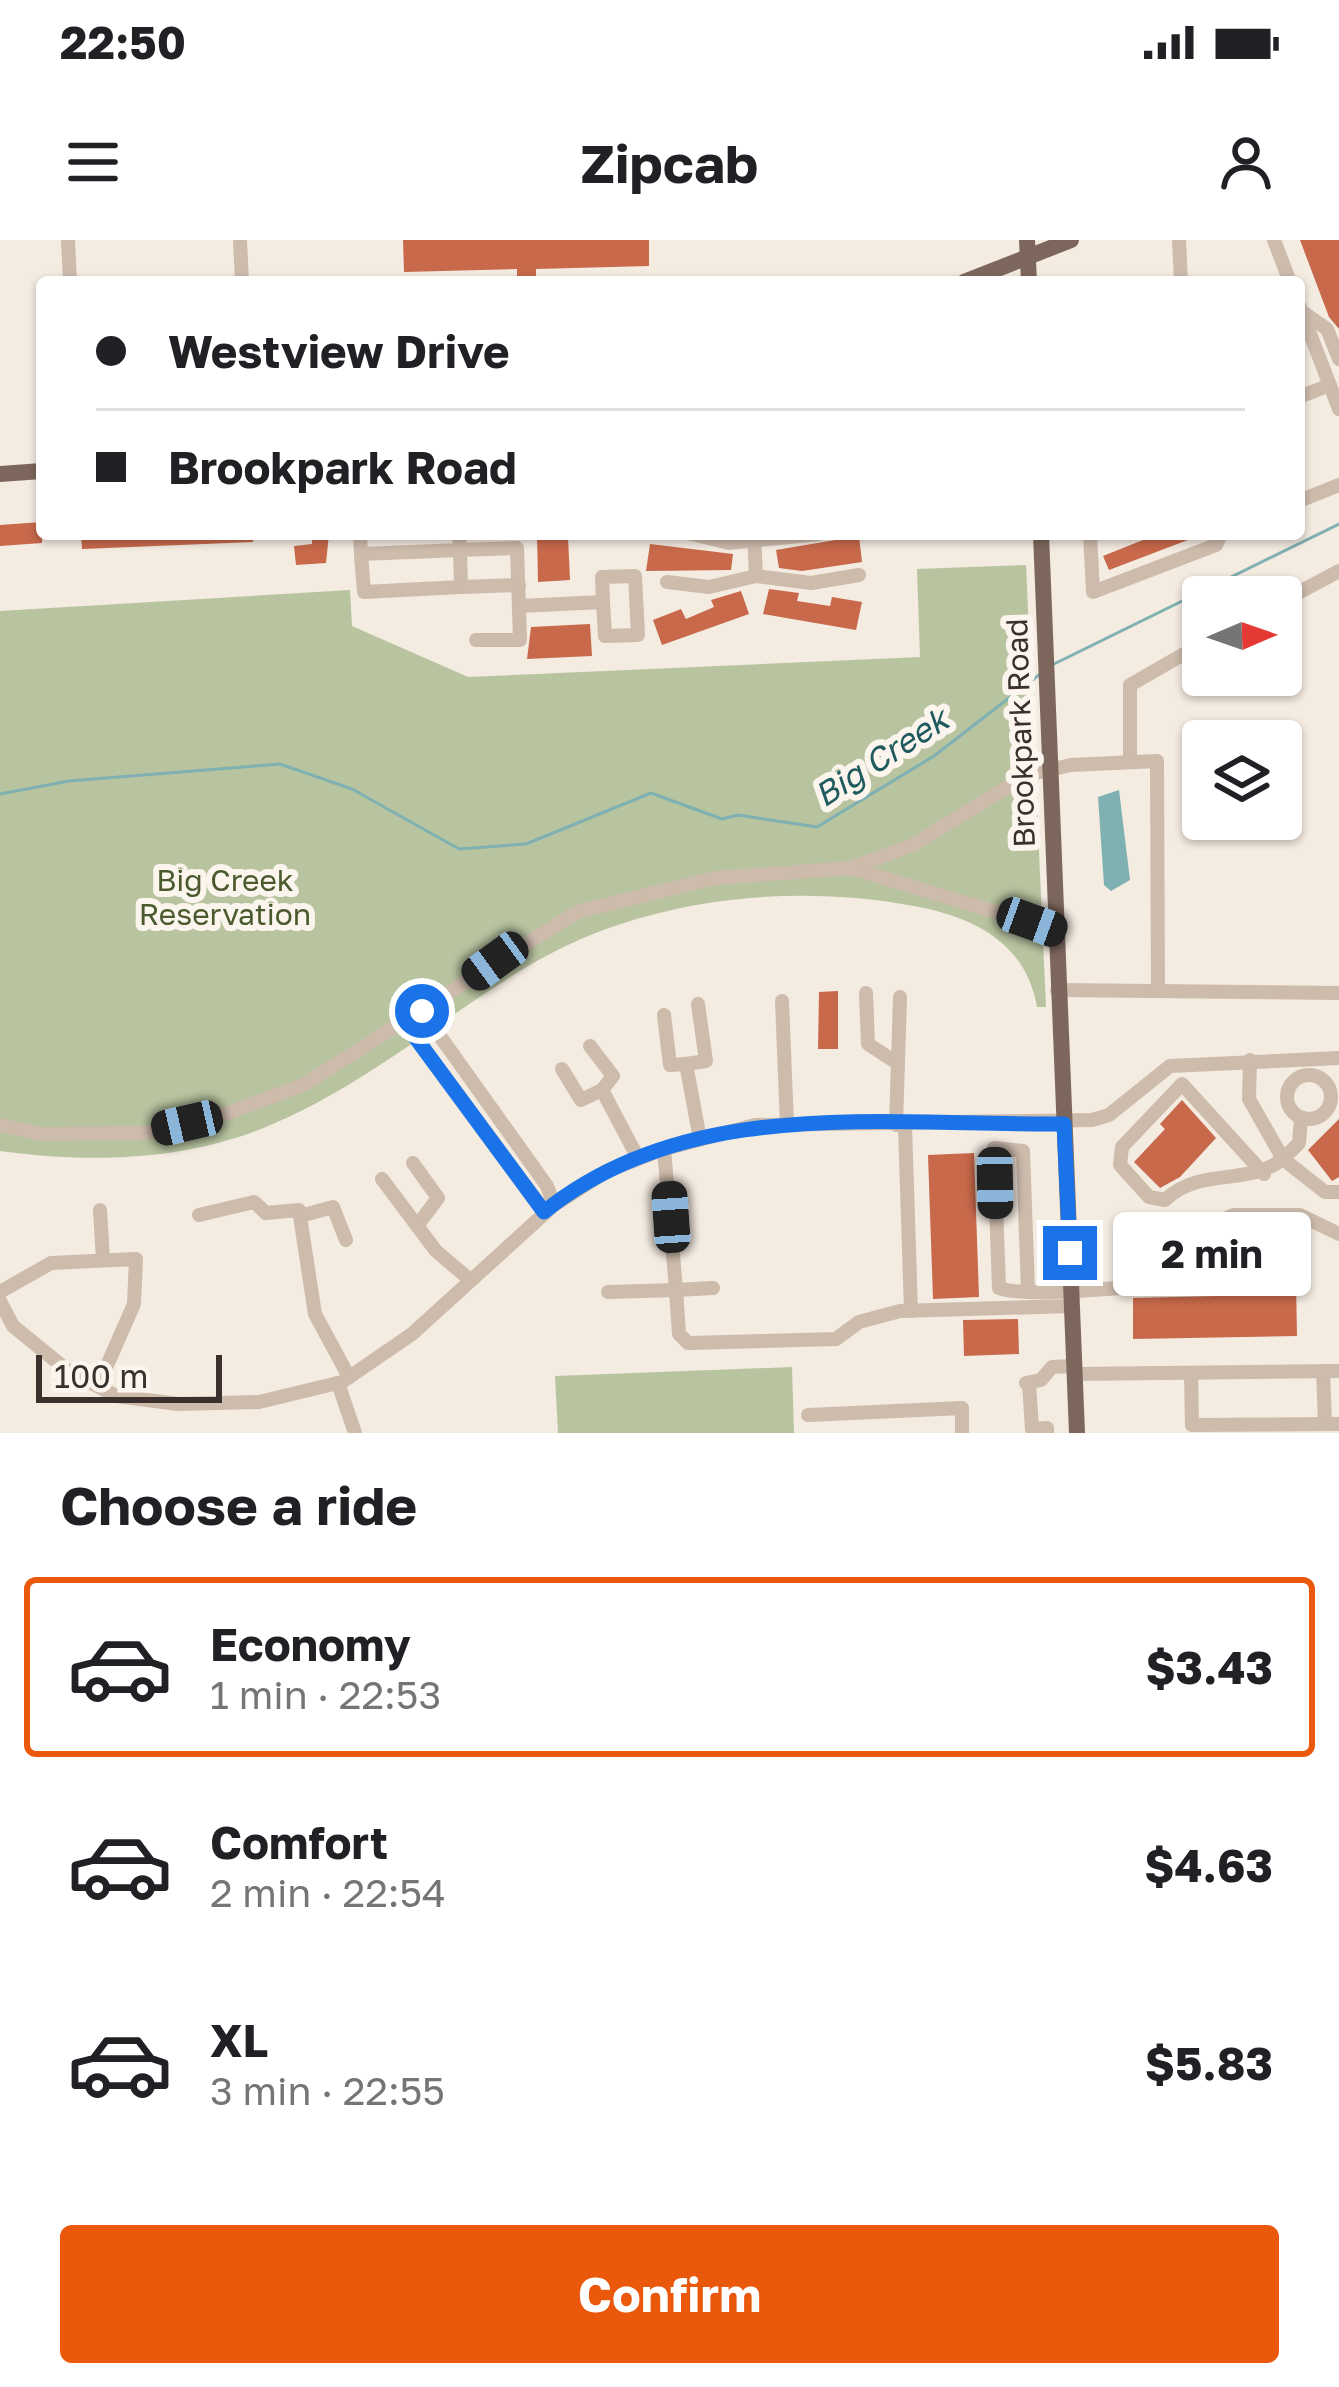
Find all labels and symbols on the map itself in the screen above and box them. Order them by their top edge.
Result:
north arrow [1182,576,1302,696]
street label: Brookpark Road [998,618,1042,848]
water label: Big Creek [807,697,958,814]
park label: Big Creek Reservation [139,862,311,932]
car [992,893,1072,951]
car [455,925,535,997]
route start [395,984,449,1038]
car [148,1097,226,1149]
car [976,1147,1014,1219]
car [651,1180,691,1254]
callout: 2 min [1112,1211,1310,1295]
route end [1043,1226,1097,1280]
scale bar [36,1349,222,1402]

